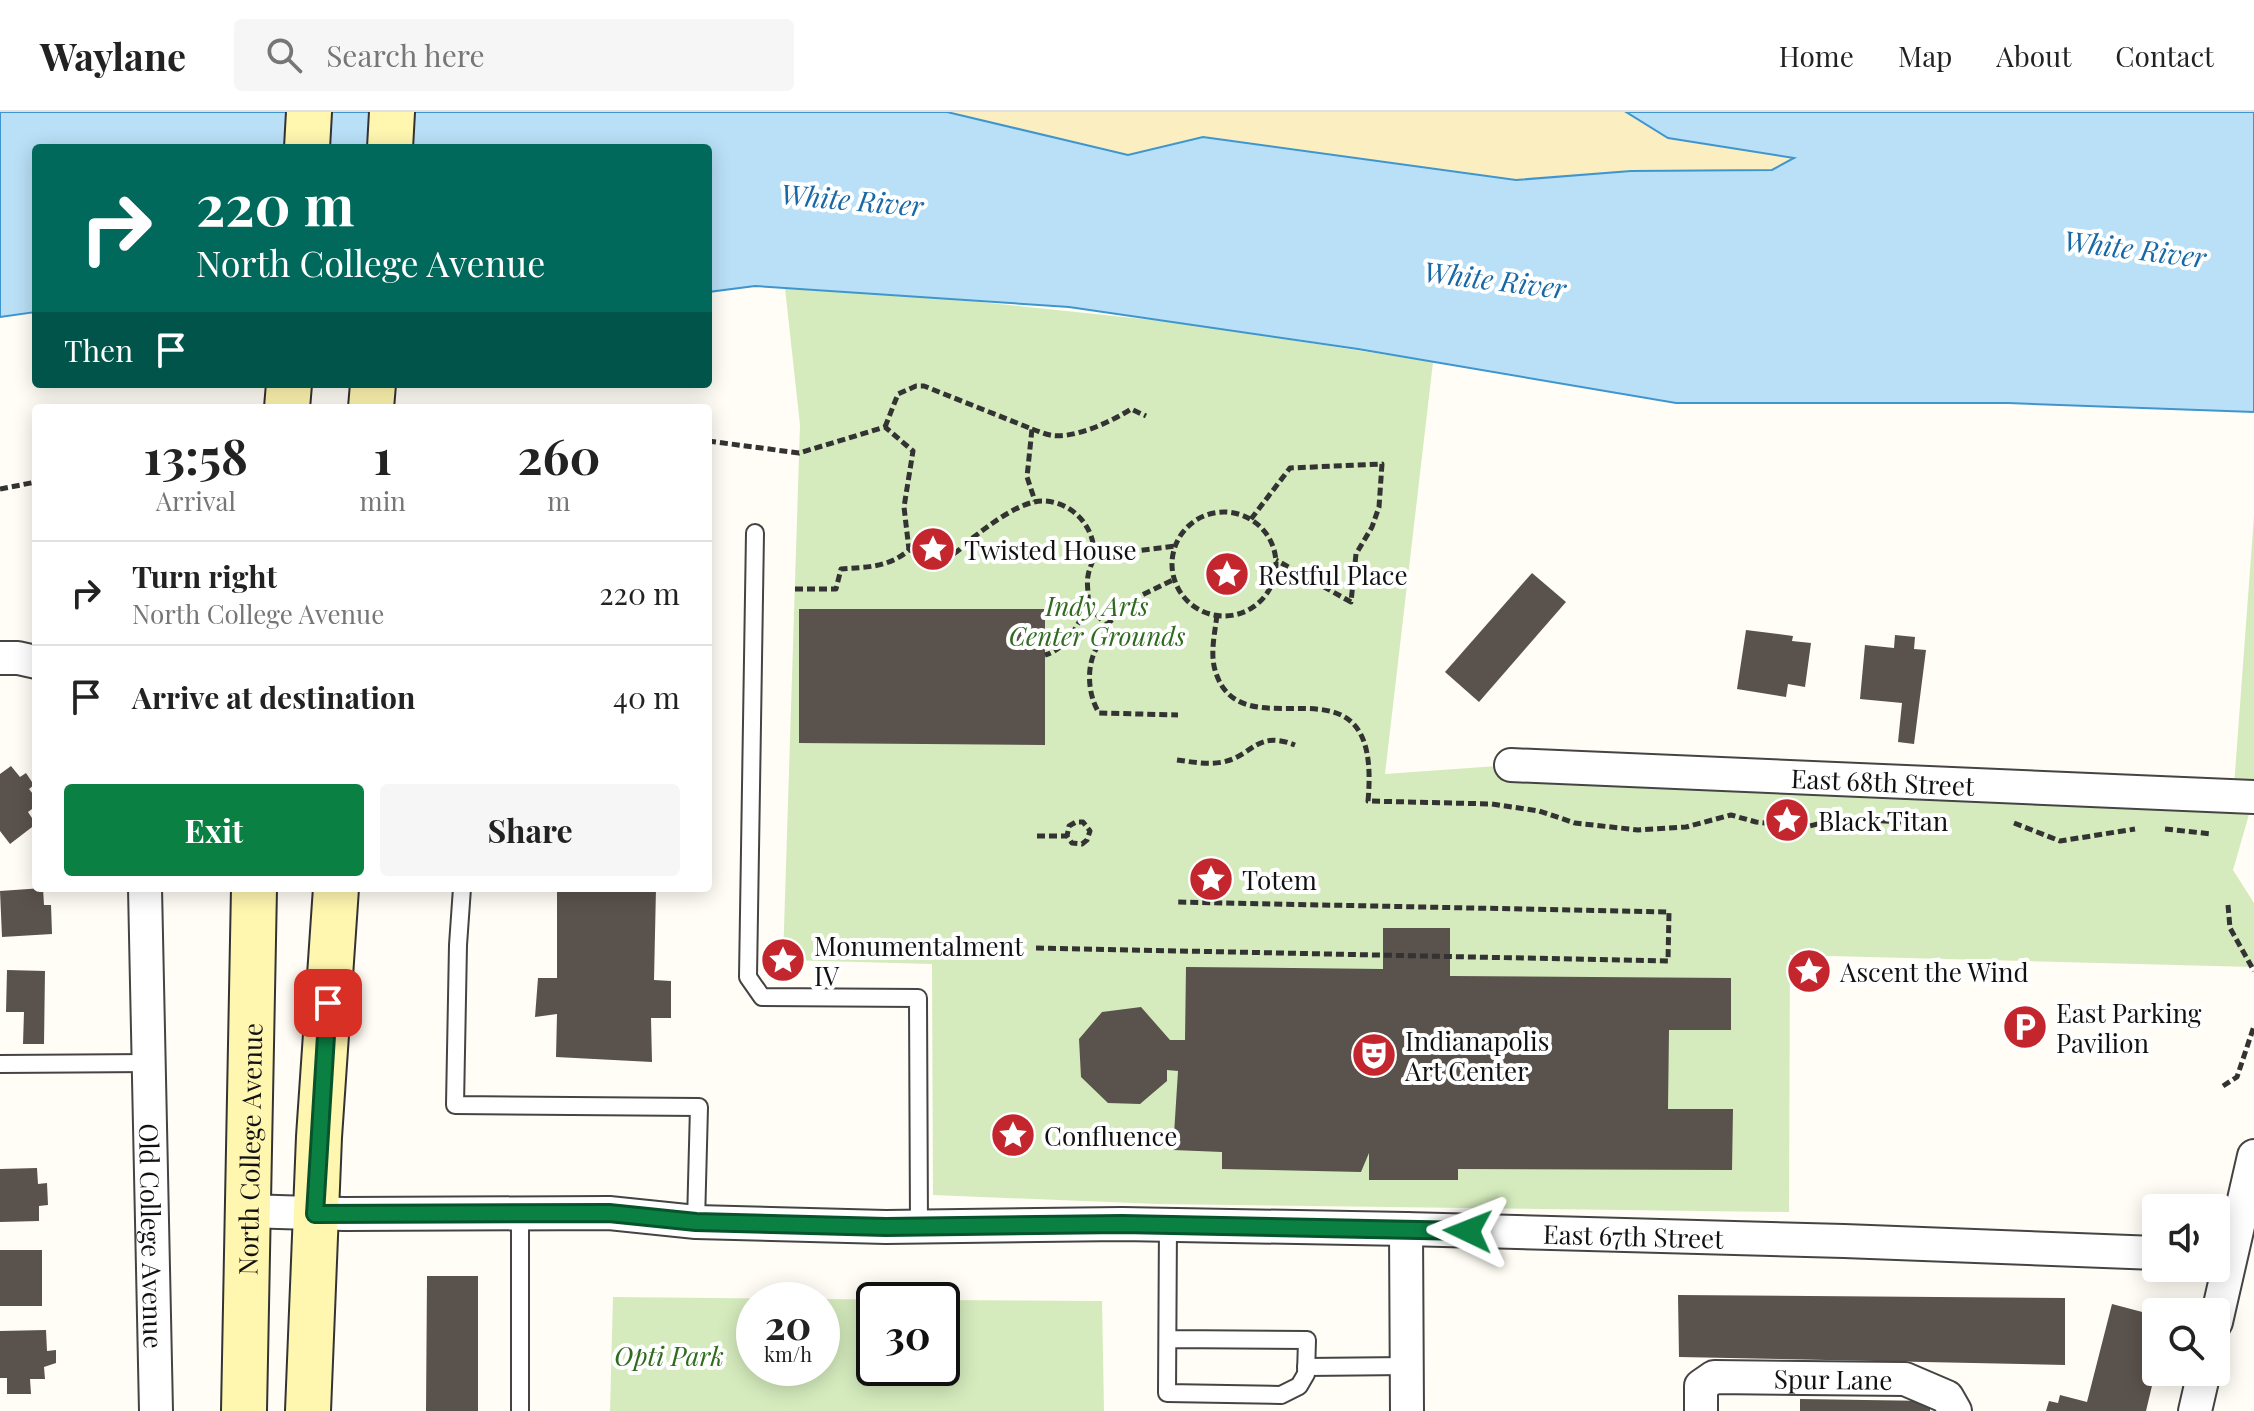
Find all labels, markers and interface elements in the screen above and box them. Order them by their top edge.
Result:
search box [234,19,794,91]
text: Waylane [40,30,186,81]
icon: search [262,33,306,77]
text: Search here [326,35,485,75]
text: Home [1779,37,1854,74]
text: Map [1898,37,1952,74]
text: About [1996,37,2071,74]
text: Contact [2115,37,2214,74]
text: 220 m [196,166,354,241]
water label: White River [779,174,926,224]
icon: right [64,176,168,280]
water label: White River [2062,221,2209,275]
text: North College Avenue [196,238,545,286]
water label: White River [1422,252,1569,306]
icon: arrive [149,328,193,372]
text: Then [64,330,133,370]
text: 13:58 [144,423,248,487]
text: 1 [373,423,392,487]
text: 260 [517,423,600,487]
text: Arrival [156,483,236,518]
text: min [360,483,406,518]
text: m [547,483,570,518]
place icon: Twisted House [909,525,957,573]
place label: Twisted House [964,532,1137,567]
place icon: Restful Place [1203,550,1251,598]
text: Turn right [132,556,277,596]
place label: Restful Place [1258,557,1408,592]
icon: right [64,571,108,615]
text: 220 m [599,573,680,613]
park label: Indy Arts Center Grounds [1009,588,1185,653]
text: North College Avenue [132,596,384,631]
icon: arrive [64,675,108,719]
text: Arrive at destination [132,677,415,717]
text: 40 m [613,677,680,717]
street label: East 68th Street [1790,760,1976,802]
button: Exit [64,784,364,876]
button: Share [380,784,680,876]
place icon: Black Titan [1763,796,1811,844]
place label: Black Titan [1818,803,1949,838]
place icon: Totem [1187,855,1235,903]
place label: Totem [1242,862,1317,897]
place label: Monumentalment IV [814,928,1024,993]
place icon: Monumentalment IV [759,936,807,984]
place icon: Ascent the Wind [1785,947,1833,995]
place label: Ascent the Wind [1839,954,2029,989]
pin [294,969,362,1037]
icon: arrive [306,981,350,1025]
place label: East Parking Pavilion [2056,995,2202,1060]
parking icon: East Parking Pavilion [2001,1003,2049,1051]
street label: North College Avenue [229,1023,269,1276]
place label: Indianapolis Art Center [1404,1023,1549,1088]
theatre icon: Indianapolis Art Center [1350,1031,1398,1079]
place icon: Confluence [989,1111,1037,1159]
place label: Confluence [1044,1118,1177,1153]
street label: Old College Avenue [132,1123,172,1349]
position arrow [1426,1189,1510,1273]
map controls [2142,1194,2230,1386]
button: sound [2142,1194,2230,1282]
street label: East 67th Street [1543,1215,1725,1255]
speed limit sign: 30 [856,1282,960,1386]
text: 20 [765,1297,811,1350]
button: search [2142,1298,2230,1386]
park label: Opti Park [614,1338,724,1373]
text: km/h [764,1340,812,1367]
street label: Spur Lane [1774,1360,1893,1396]

